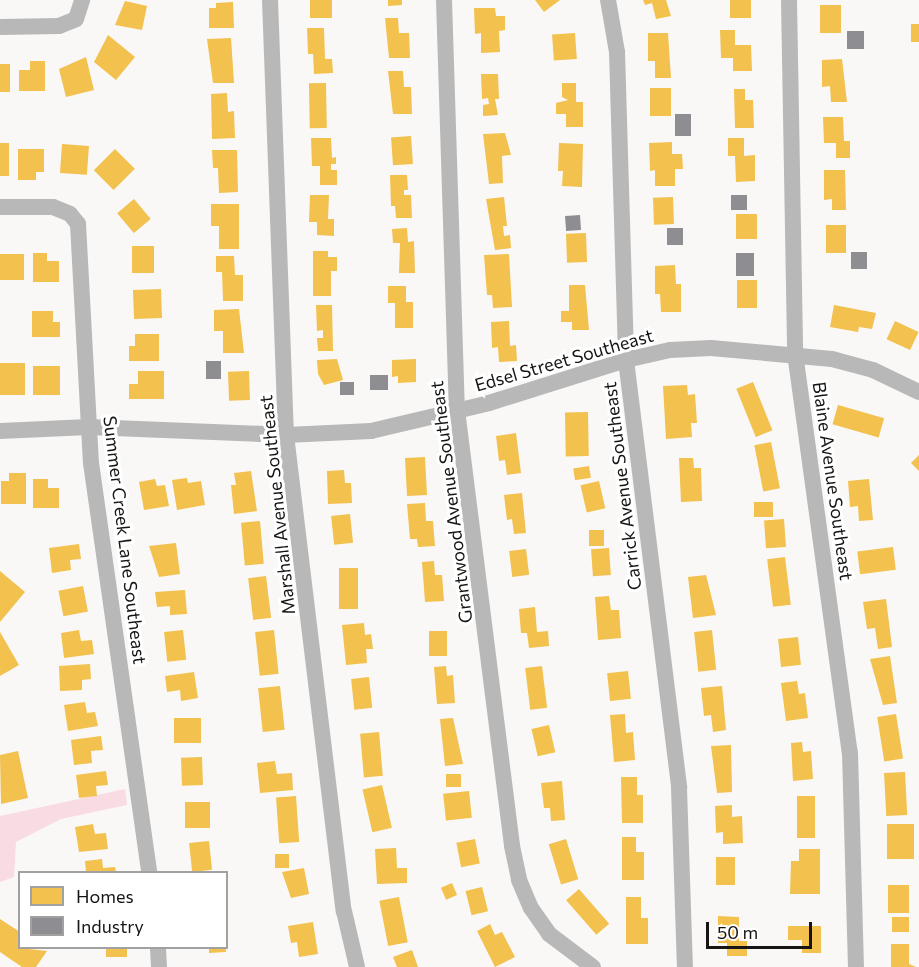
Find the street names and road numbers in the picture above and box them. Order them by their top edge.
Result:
street label: Edsel Street Southeast [472,324,656,396]
street label: Grantwood Avenue Southeast [425,380,477,624]
street label: Blaine Avenue Southeast [808,380,858,582]
street label: Carrick Avenue Southeast [598,381,646,591]
street label: Marshall Avenue Southeast [255,394,299,616]
street label: Summer Creek Lane Southeast [99,415,151,665]

